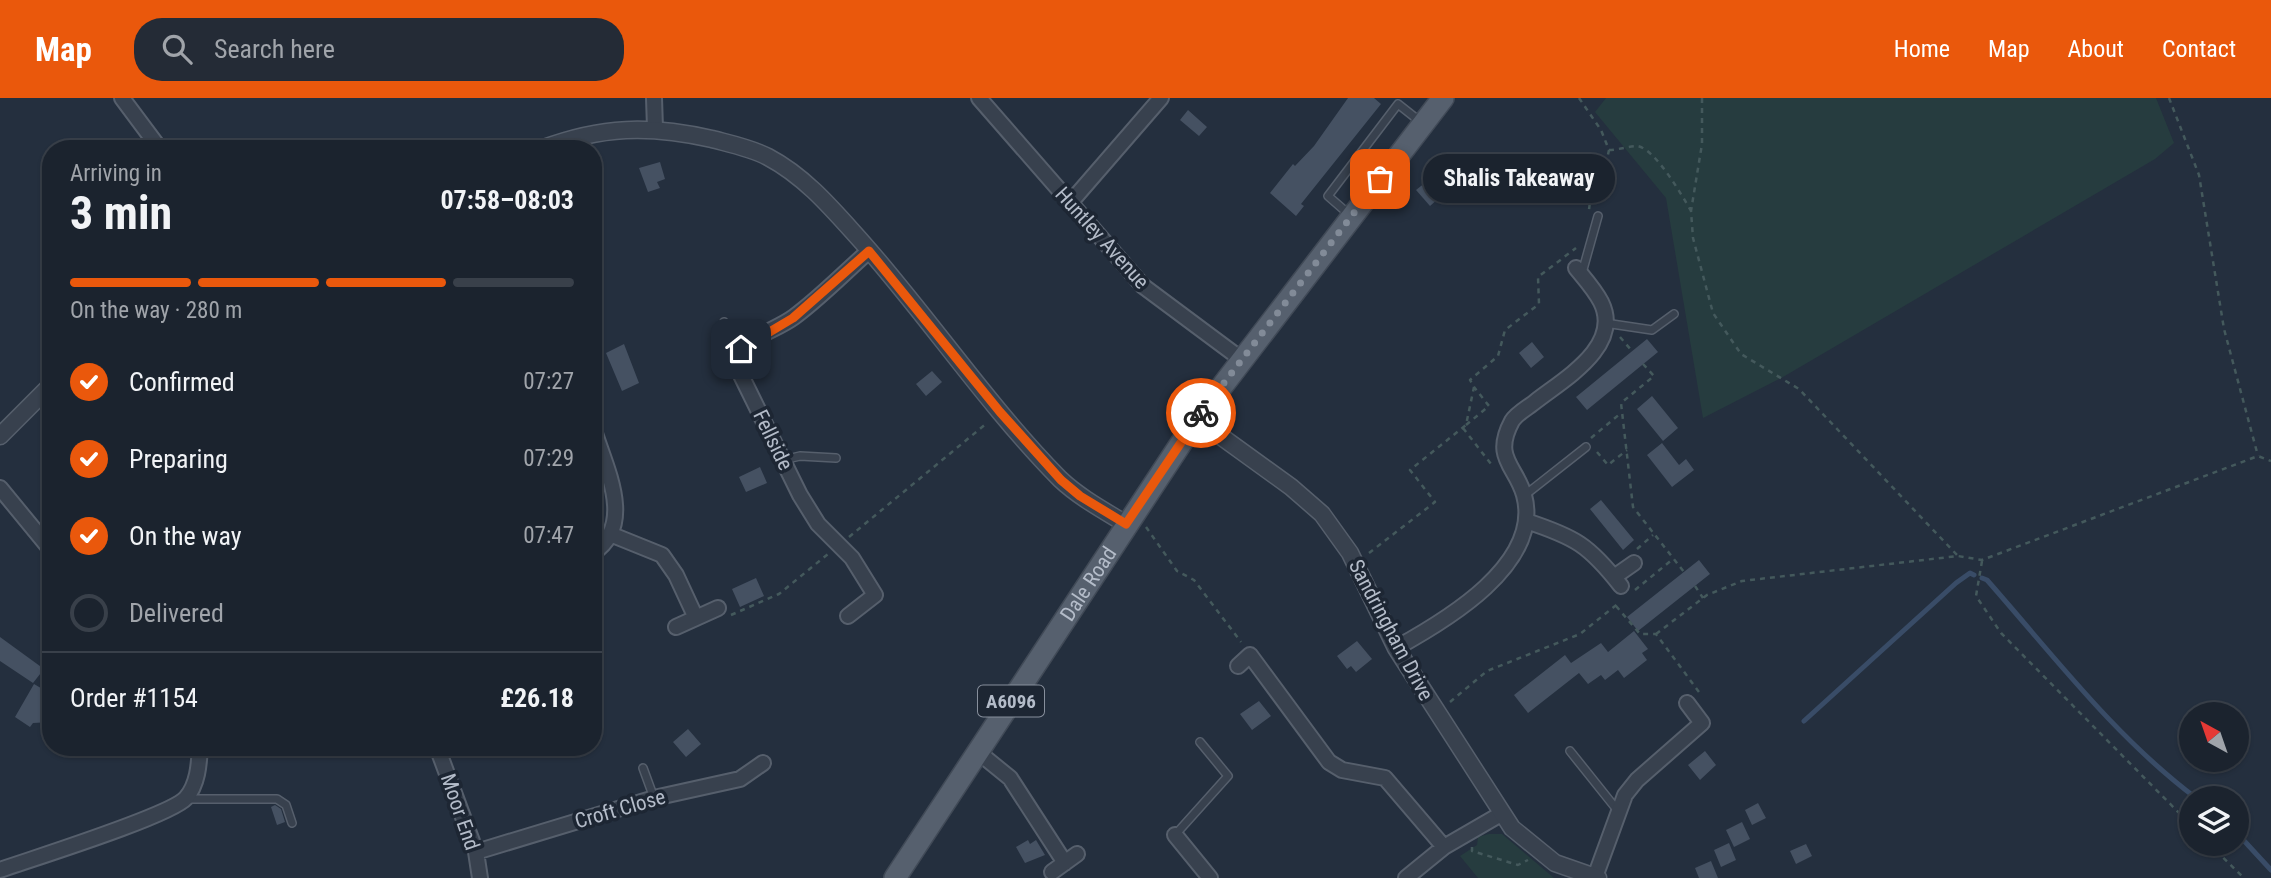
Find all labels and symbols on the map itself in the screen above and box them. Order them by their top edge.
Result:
pin [1350,149,1410,209]
callout: Shalis Takeaway [1422,154,1614,204]
street label: Huntley Avenue [1050,182,1154,294]
pin [711,319,771,379]
courier [1166,378,1236,448]
street label: Fellside [748,406,798,474]
street label: Dale Road [1055,542,1122,626]
street label: Sandringham Drive [1344,555,1438,705]
road number: A6096 [978,686,1044,716]
north arrow [2179,702,2249,772]
street label: Moor End [436,771,484,853]
street label: Croft Close [572,785,668,833]

